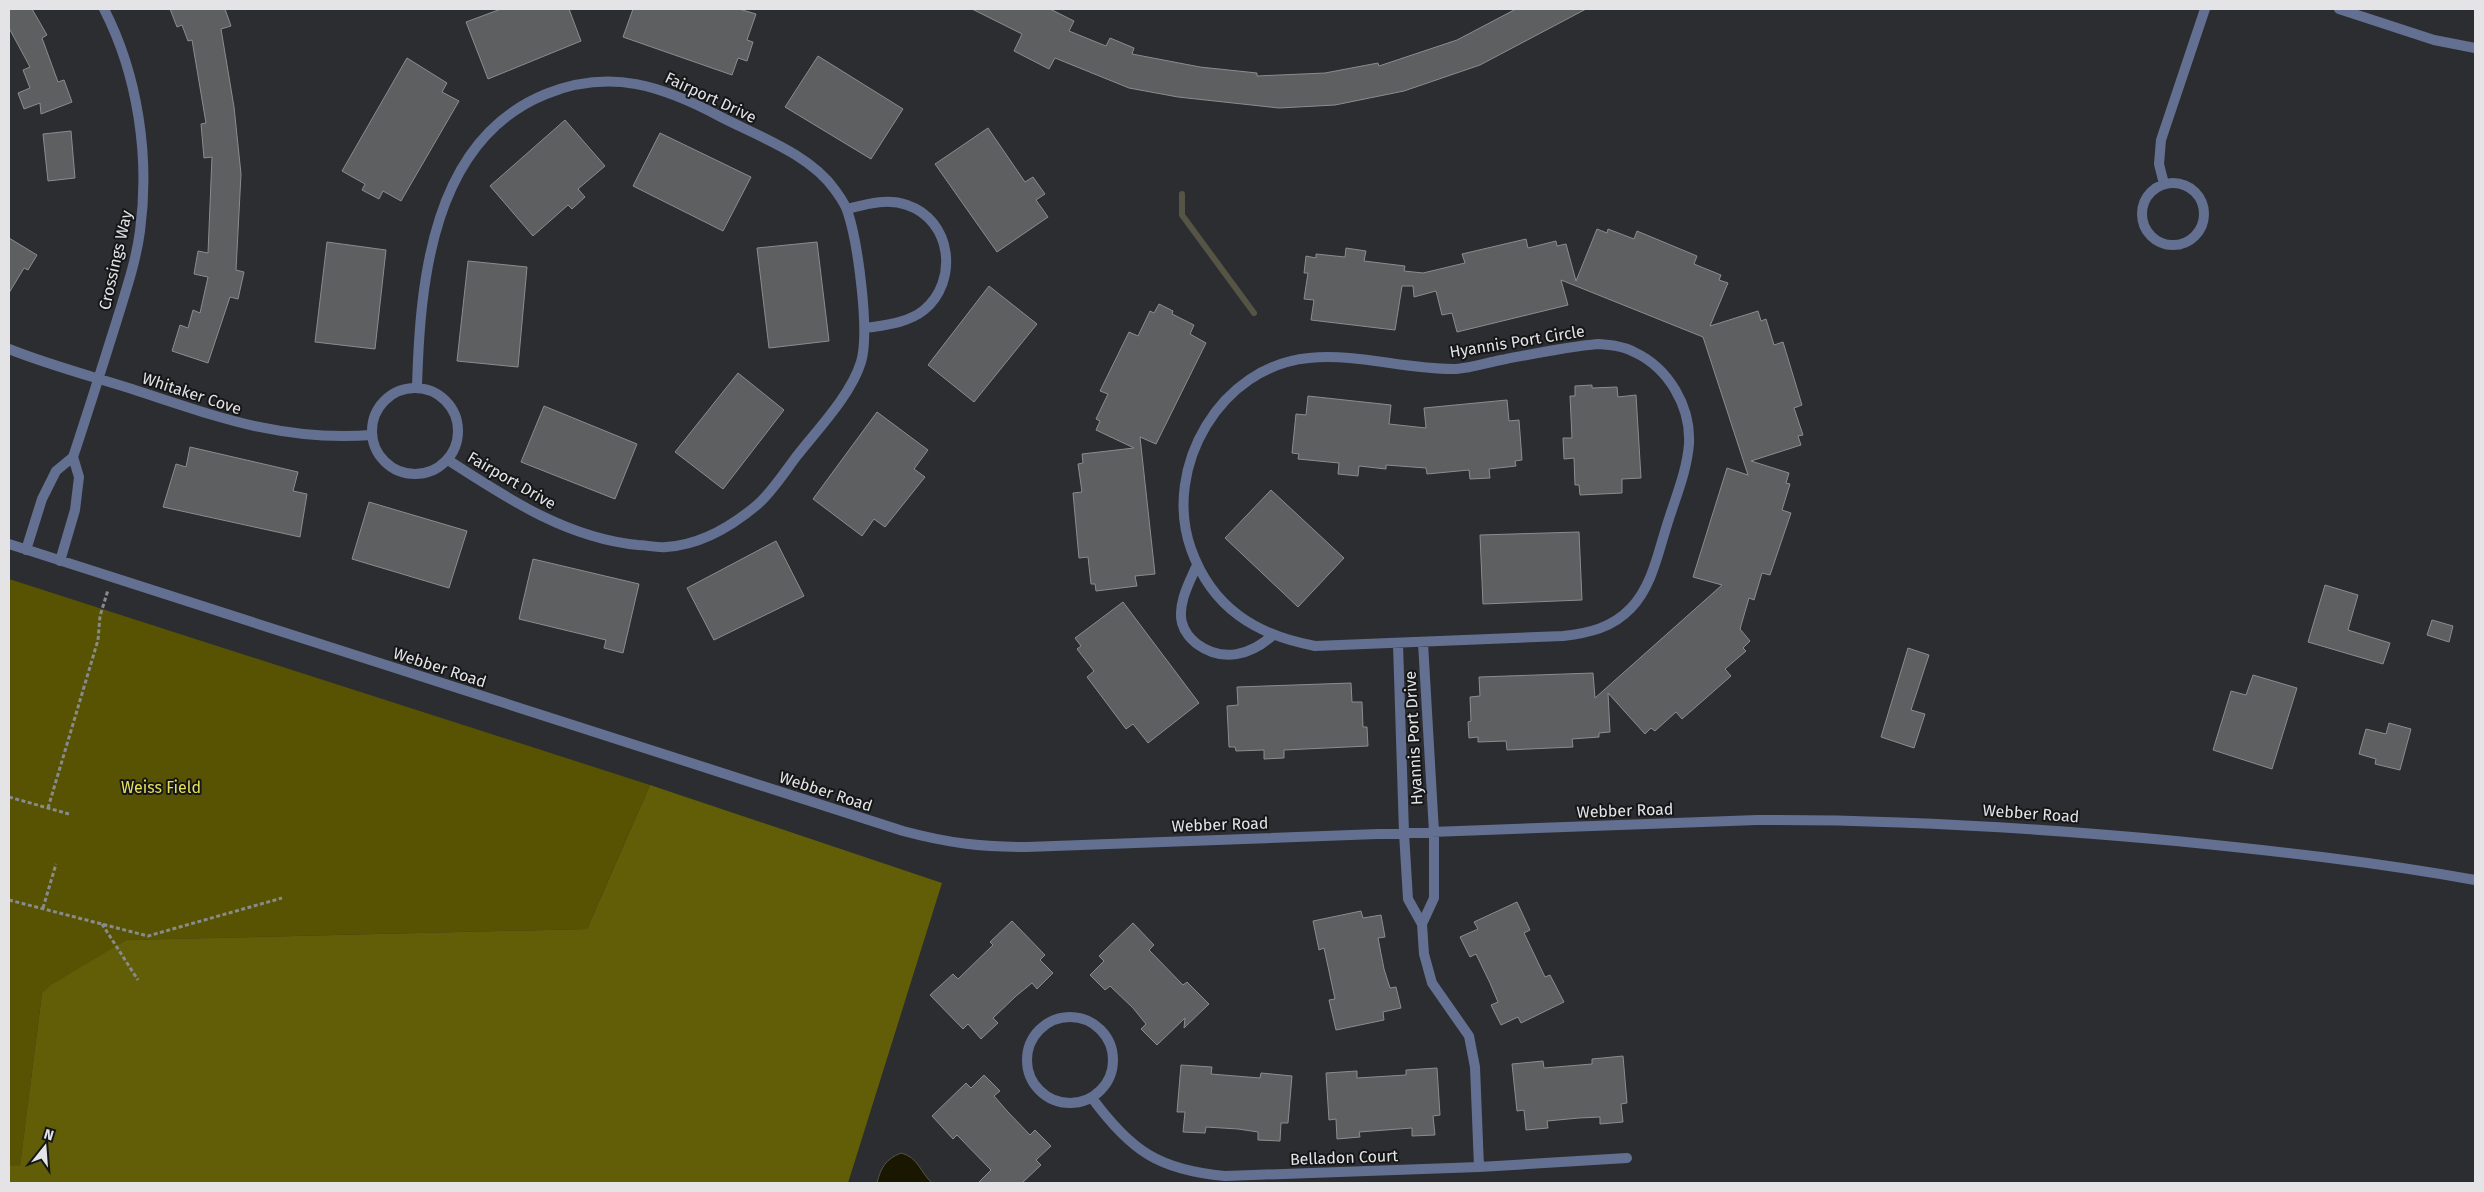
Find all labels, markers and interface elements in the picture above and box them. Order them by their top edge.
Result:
street label: Fairport Drive [662,68,760,127]
street label: Crossings Way [95,208,136,312]
street label: Hyannis Port Circle [1448,321,1586,362]
street label: Whitaker Cove [140,369,244,418]
street label: Fairport Drive [464,447,559,513]
street label: Webber Road [391,643,489,691]
street label: Hyannis Port Drive [1401,671,1426,805]
street label: Webber Road [777,767,875,815]
park label: Weiss Field [121,778,201,797]
street label: Webber Road [1576,799,1674,822]
street label: Webber Road [1982,801,2080,826]
street label: Webber Road [1171,813,1269,836]
north arrow [20,1122,70,1172]
text: N [42,1126,56,1145]
street label: Belladon Court [1290,1146,1399,1169]

